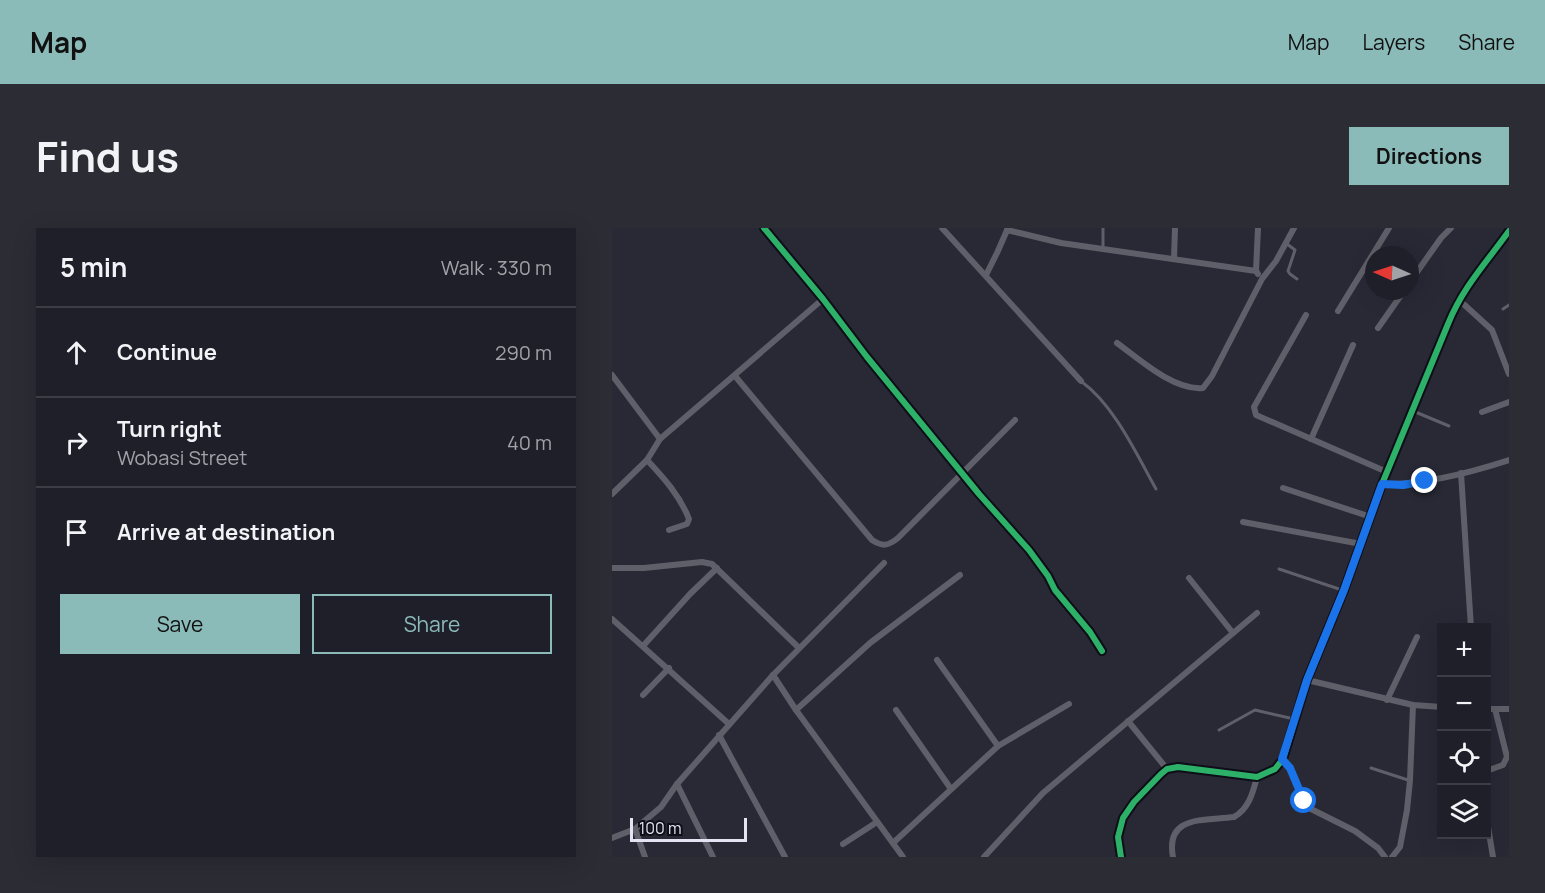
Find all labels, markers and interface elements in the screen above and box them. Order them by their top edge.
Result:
text: Map [30,23,87,61]
text: Map [1288,28,1329,56]
text: Layers [1362,28,1425,56]
text: Share [1458,28,1515,56]
text: Find us [36,127,179,185]
button: Directions [1349,127,1509,185]
north arrow [1365,246,1419,300]
text: 5 min [60,249,127,285]
text: Walk · 330 m [441,254,552,281]
icon: ahead [60,336,93,369]
text: Continue [117,337,217,367]
text: 290 m [495,339,552,366]
text: Turn right [117,414,222,444]
icon: right [60,426,93,459]
text: 40 m [507,429,552,456]
text: Wobasi Street [117,444,247,471]
route end [1411,467,1437,493]
icon: arrive [60,516,93,549]
text: Arrive at destination [117,517,335,547]
button: Save [60,594,300,654]
button: Share [312,594,552,654]
map controls [1437,623,1491,839]
button: + [1437,623,1491,677]
button: − [1437,677,1491,731]
button: locate [1437,731,1491,785]
button: layers [1437,785,1491,839]
route start [1290,787,1316,813]
scale bar [630,815,747,842]
text: 100 m [639,817,682,839]

